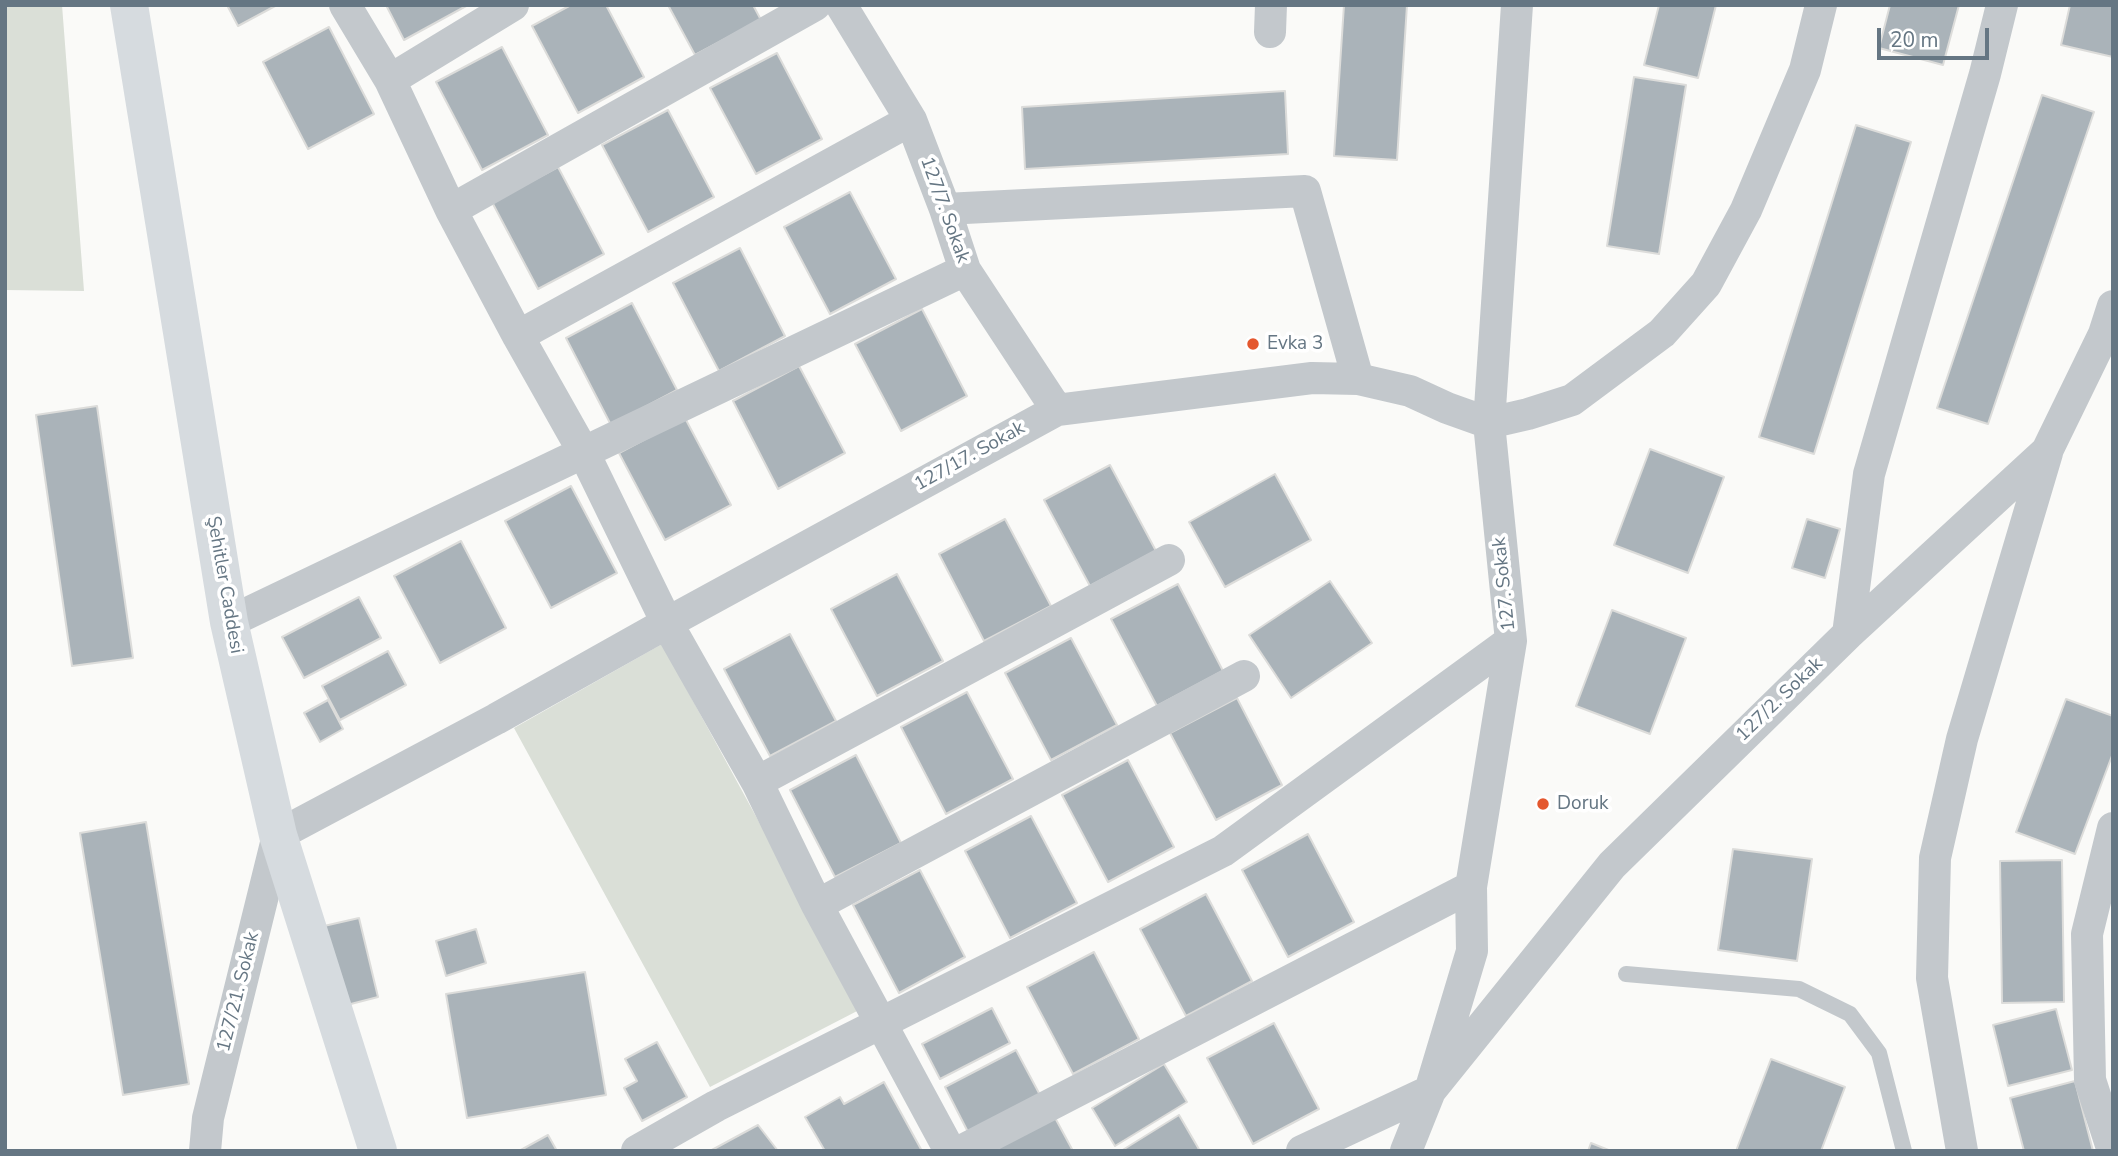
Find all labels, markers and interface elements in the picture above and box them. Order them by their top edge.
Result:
scale bar [1880,14,1992,58]
text: 20 m [1890,26,1939,54]
street label: 127/7. Sokak [914,154,974,266]
place label: Evka 3 [1267,333,1323,355]
marker: Evka 3 [1245,336,1261,352]
street label: 127/17. Sokak [911,417,1029,497]
street label: Şehitler Caddesi [201,514,247,656]
street label: 127. Sokak [1489,536,1521,632]
street label: 127/2. Sokak [1732,653,1828,747]
place label: Doruk [1557,793,1609,815]
marker: Doruk [1535,796,1551,812]
street label: 127/21. Sokak [213,930,265,1054]

